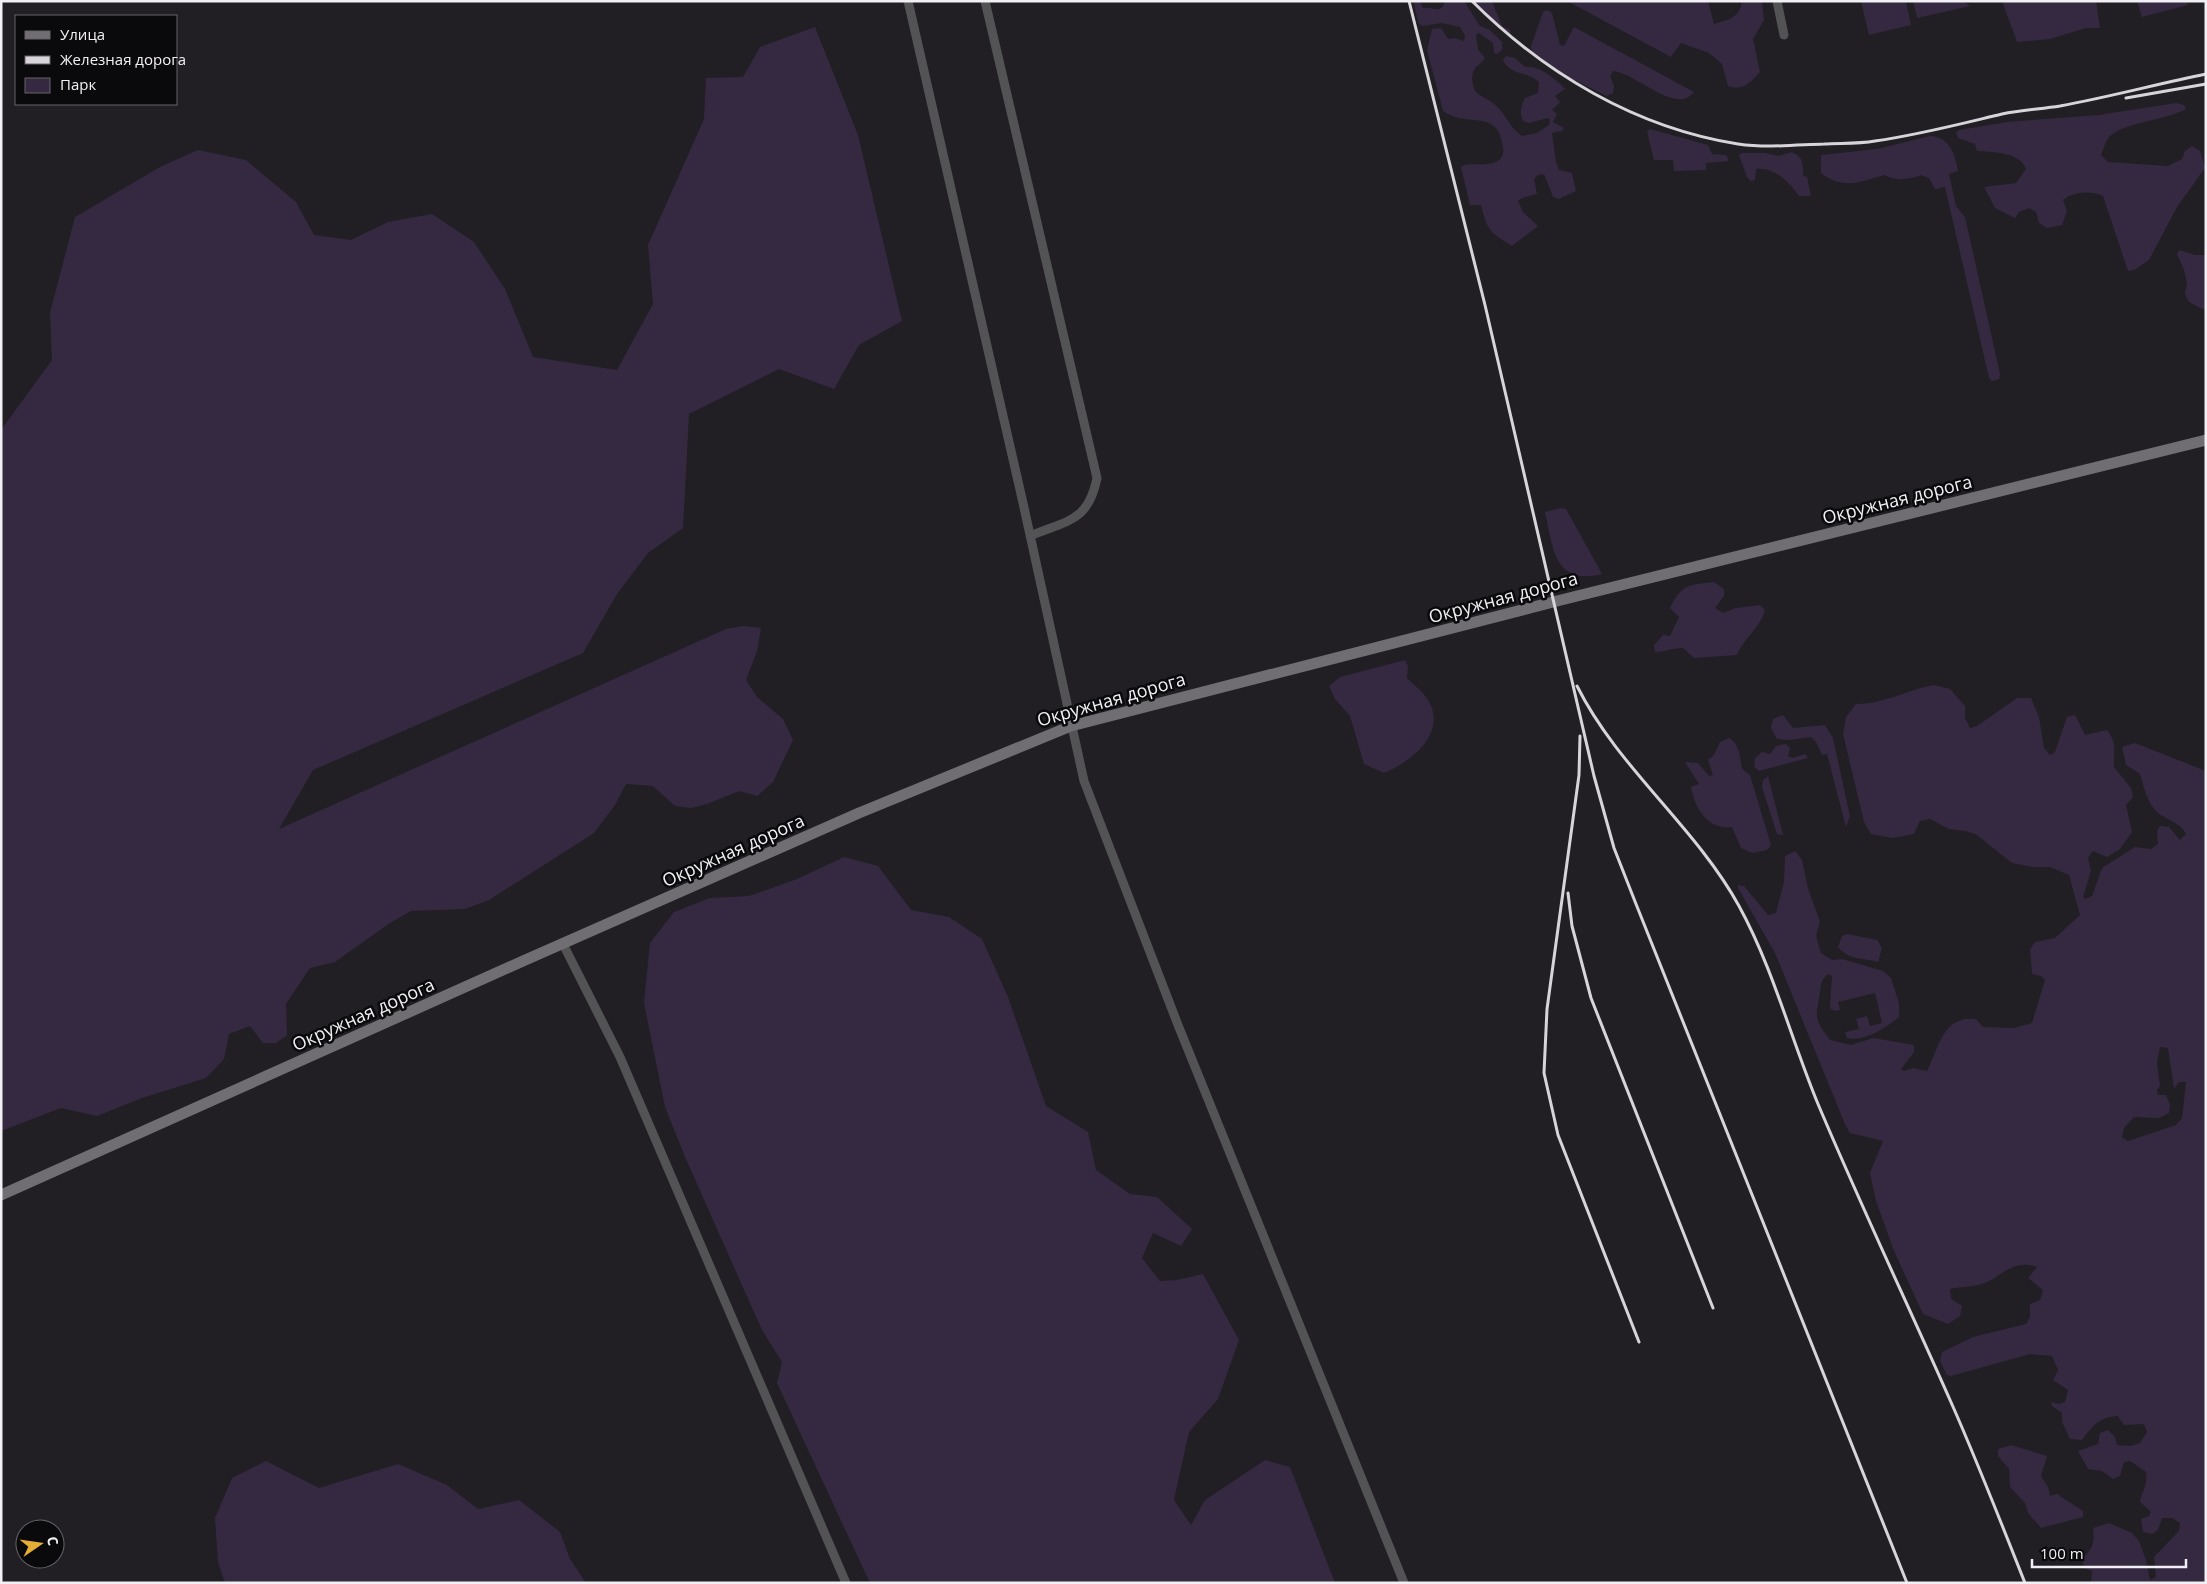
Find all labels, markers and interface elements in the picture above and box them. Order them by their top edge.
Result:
legend [15,15,178,105]
text: Улица [60,24,105,44]
text: Железная дорога [60,49,186,69]
text: Парк [60,74,96,94]
street label: Окружная дорога [1820,469,1974,529]
street label: Окружная дорога [1426,566,1580,628]
street label: Окружная дорога [1034,666,1188,732]
street label: Окружная дорога [658,808,808,892]
street label: Окружная дорога [288,972,438,1056]
north arrow [15,1519,65,1569]
text: С [43,1534,63,1548]
scale bar [2032,1536,2186,1568]
text: 100 m [2040,1543,2084,1563]

